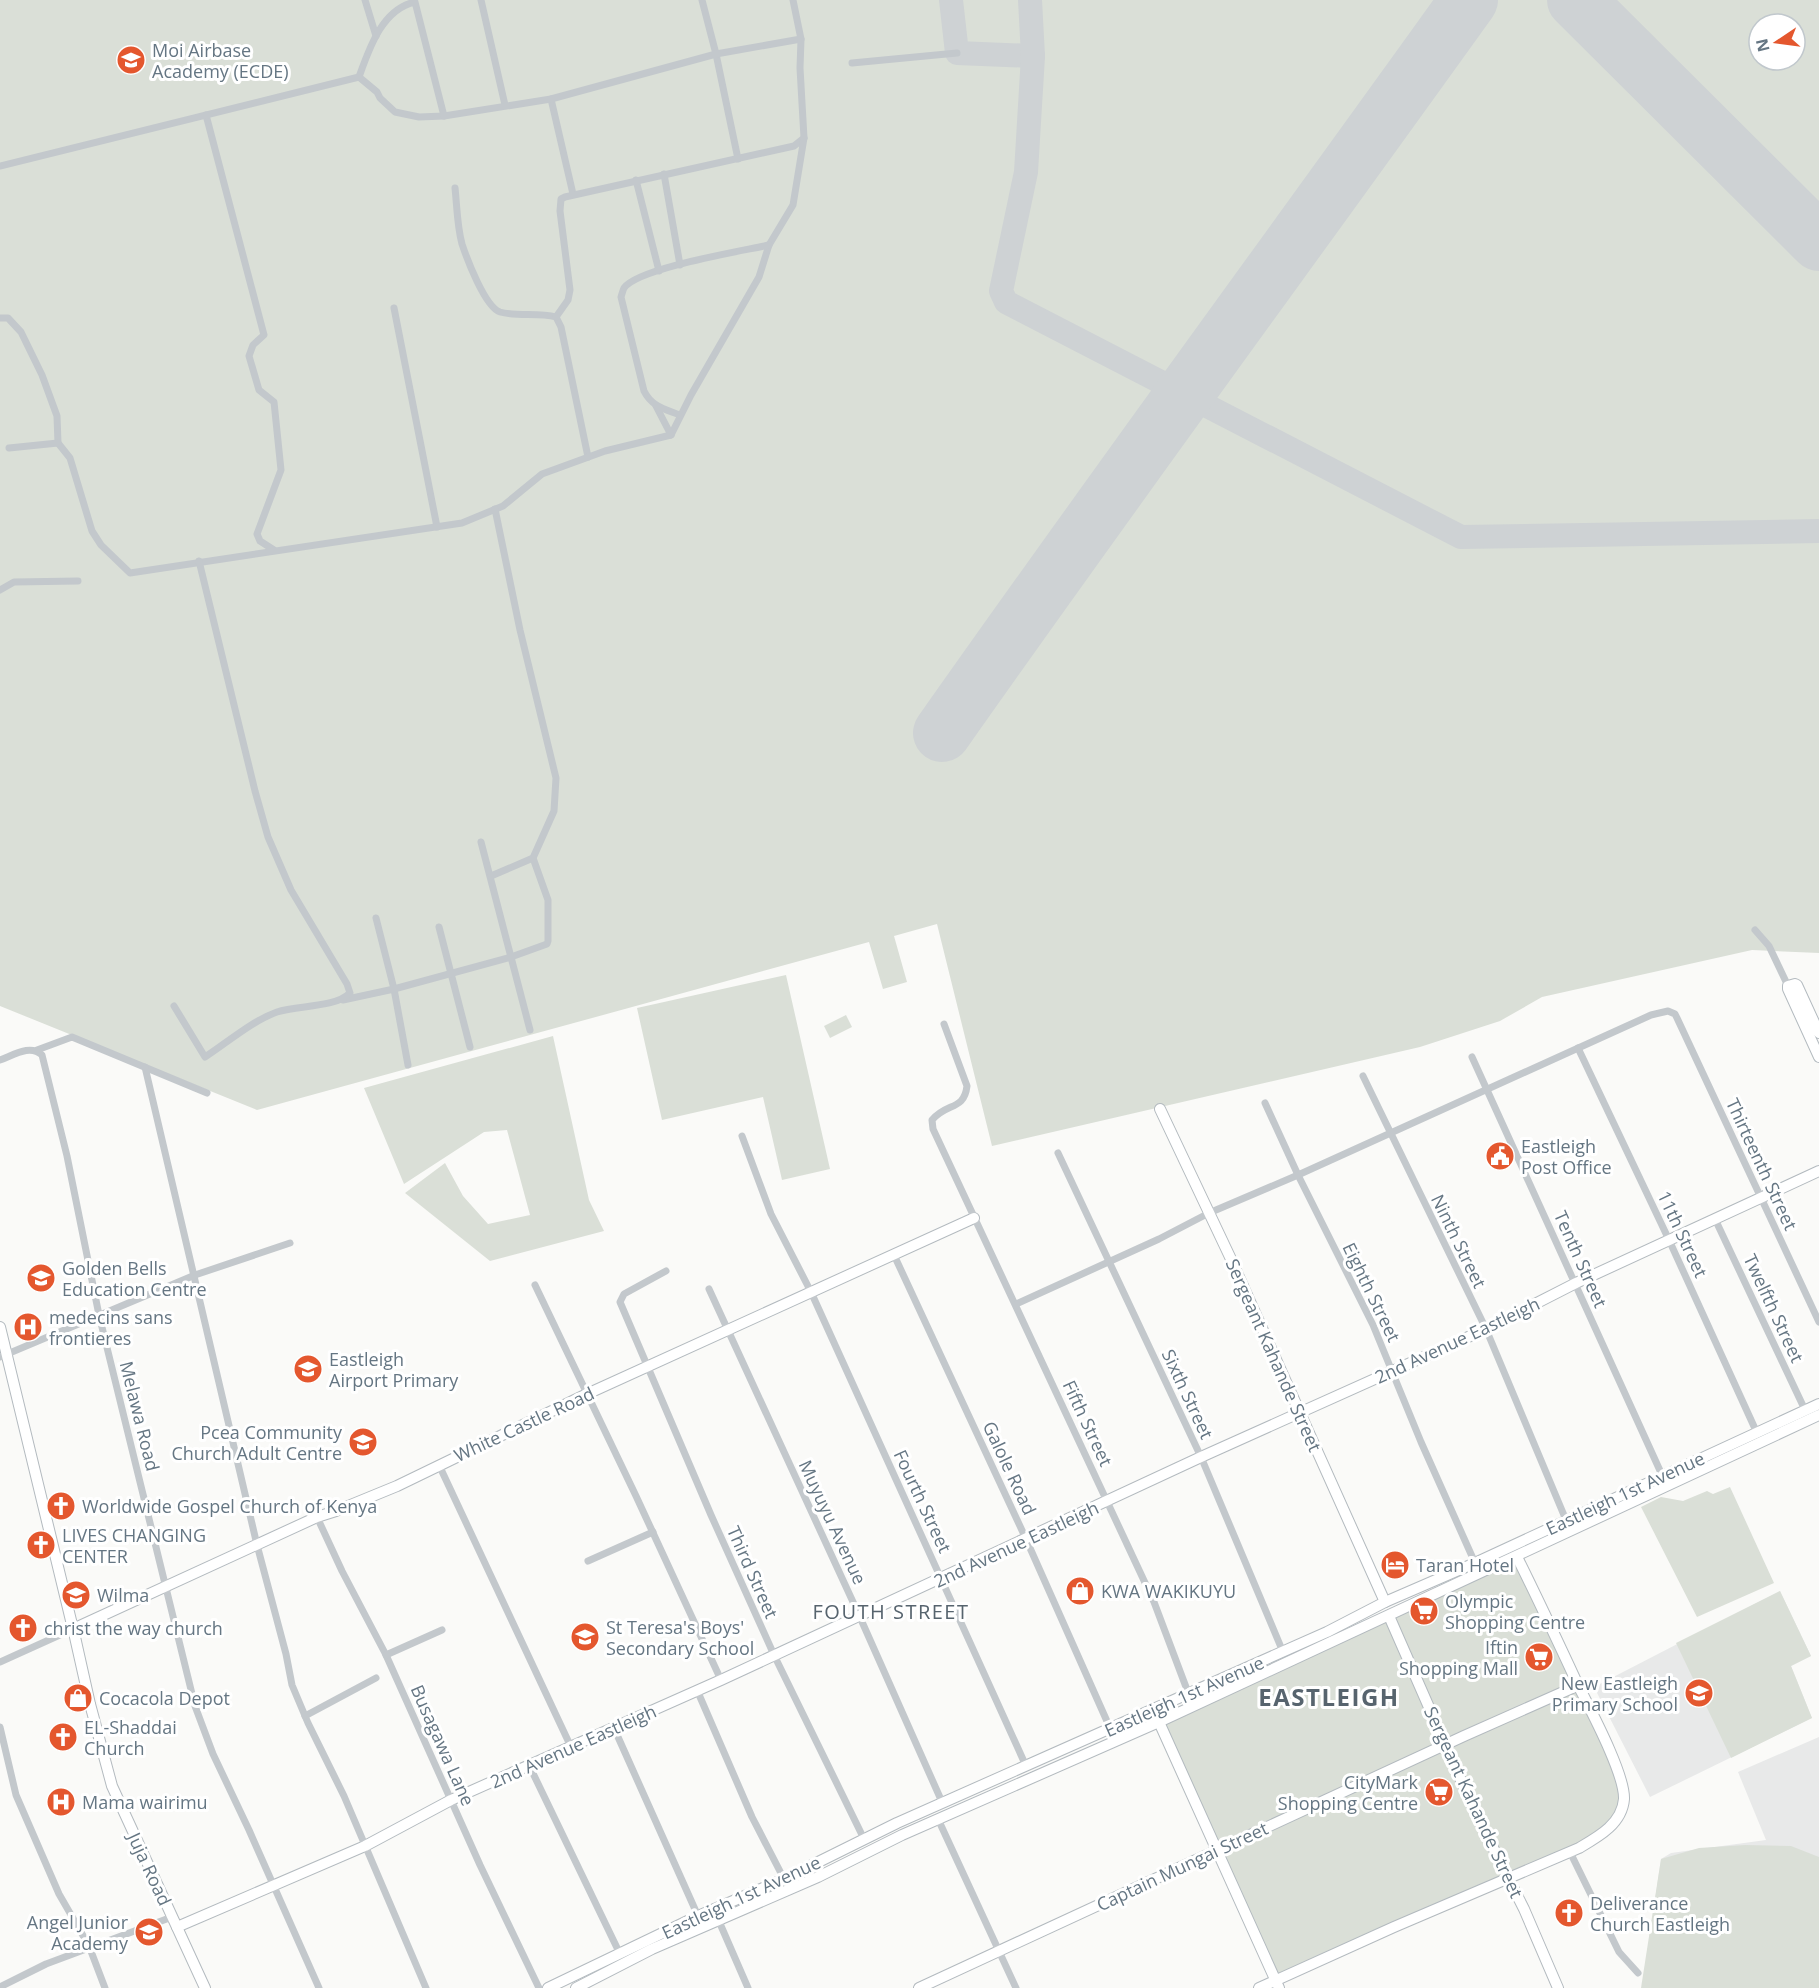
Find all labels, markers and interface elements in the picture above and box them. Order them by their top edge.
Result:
north arrow [1747,12,1807,72]
text: N [1750,37,1775,54]
place label: Moi Airbase Academy (ECDE) [152,38,289,83]
school or university icon: Moi Airbase Academy (ECDE) [115,44,147,76]
street label: Thirteenth Street [1721,1094,1803,1234]
place label: Eastleigh Post Office [1521,1134,1612,1179]
public building icon: Eastleigh Post Office [1484,1140,1516,1172]
street label: 11th Street [1652,1187,1714,1281]
street label: Ninth Street [1426,1190,1492,1292]
street label: Tenth Street [1549,1207,1613,1311]
street label: Eighth Street [1338,1238,1406,1346]
street label: Twelfth Street [1738,1250,1810,1366]
street label: Sergeant Kahande Street [1221,1255,1327,1455]
place label: Golden Bells Education Centre [62,1256,207,1301]
school or university icon: Golden Bells Education Centre [25,1262,57,1294]
street label: 2nd Avenue Eastleigh [1371,1291,1543,1389]
place label: medecins sans frontieres [49,1305,173,1350]
hospital icon: medecins sans frontieres [12,1311,44,1343]
street label: Sixth Street [1157,1345,1219,1443]
place label: Eastleigh Airport Primary [329,1347,459,1392]
school or university icon: Eastleigh Airport Primary [292,1353,324,1385]
street label: Melawa Road [115,1359,165,1473]
street label: Fifth Street [1058,1376,1118,1470]
street label: White Castle Road [450,1381,598,1467]
street label: Galole Road [978,1417,1042,1519]
place label: Pcea Community Church Adult Centre [171,1420,343,1465]
school or university icon: Pcea Community Church Adult Centre [347,1426,379,1458]
street label: Fourth Street [889,1446,957,1556]
street label: Eastleigh 1st Avenue [1542,1446,1708,1540]
street label: Muyuyu Avenue [794,1456,872,1588]
church icon: Worldwide Gospel Church of Kenya [45,1490,77,1522]
place label: Worldwide Gospel Church of Kenya [82,1494,377,1518]
street label: 2nd Avenue Eastleigh [930,1495,1102,1593]
street label: Third Street [722,1522,784,1622]
place label: LIVES CHANGING CENTER [62,1523,206,1568]
church icon: LIVES CHANGING CENTER [25,1529,57,1561]
hotel icon: Taran Hotel [1379,1549,1411,1581]
place label: Taran Hotel [1416,1553,1514,1577]
shop icon: KWA WAKIKUYU [1064,1575,1096,1607]
school or university icon: Wilma [60,1579,92,1611]
place label: KWA WAKIKUYU [1101,1579,1236,1603]
place label: Wilma [97,1583,149,1607]
place label: Olympic Shopping Centre [1445,1589,1585,1634]
supermarket icon: Olympic Shopping Centre [1408,1595,1440,1627]
district label: FOUTH STREET [813,1598,969,1625]
church icon: christ the way church [7,1612,39,1644]
place label: St Teresa's Boys' Secondary School [606,1615,754,1660]
place label: christ the way church [44,1616,223,1640]
school or university icon: St Teresa's Boys' Secondary School [569,1621,601,1653]
place label: Iftin Shopping Mall [1399,1635,1518,1680]
supermarket icon: Iftin Shopping Mall [1523,1641,1555,1673]
street label: Eastleigh 1st Avenue [1100,1650,1268,1742]
place label: New Eastleigh Primary School [1552,1671,1678,1716]
school or university icon: New Eastleigh Primary School [1683,1677,1715,1709]
district label: EASTLEIGH [1258,1680,1400,1713]
street label: Busagawa Lane [406,1681,480,1809]
shop icon: Cocacola Depot [62,1682,94,1714]
place label: Cocacola Depot [99,1686,230,1710]
street label: 2nd Avenue Eastleigh [486,1699,660,1793]
street label: Sergeant Kahande Street [1419,1702,1529,1902]
place label: EL-Shaddai Church [84,1715,177,1760]
church icon: EL-Shaddai Church [47,1721,79,1753]
place label: CityMark Shopping Centre [1278,1770,1419,1815]
supermarket icon: CityMark Shopping Centre [1423,1776,1455,1808]
hospital icon: Mama wairimu [45,1786,77,1818]
place label: Mama wairimu [82,1790,208,1814]
street label: Captain Mungai Street [1092,1816,1272,1916]
street label: Juja Road [122,1827,177,1909]
street label: Eastleigh 1st Avenue [658,1850,824,1944]
place label: Deliverance Church Eastleigh [1590,1891,1730,1936]
church icon: Deliverance Church Eastleigh [1553,1897,1585,1929]
place label: Angel Junior Academy [27,1910,129,1955]
school or university icon: Angel Junior Academy [133,1916,165,1948]

